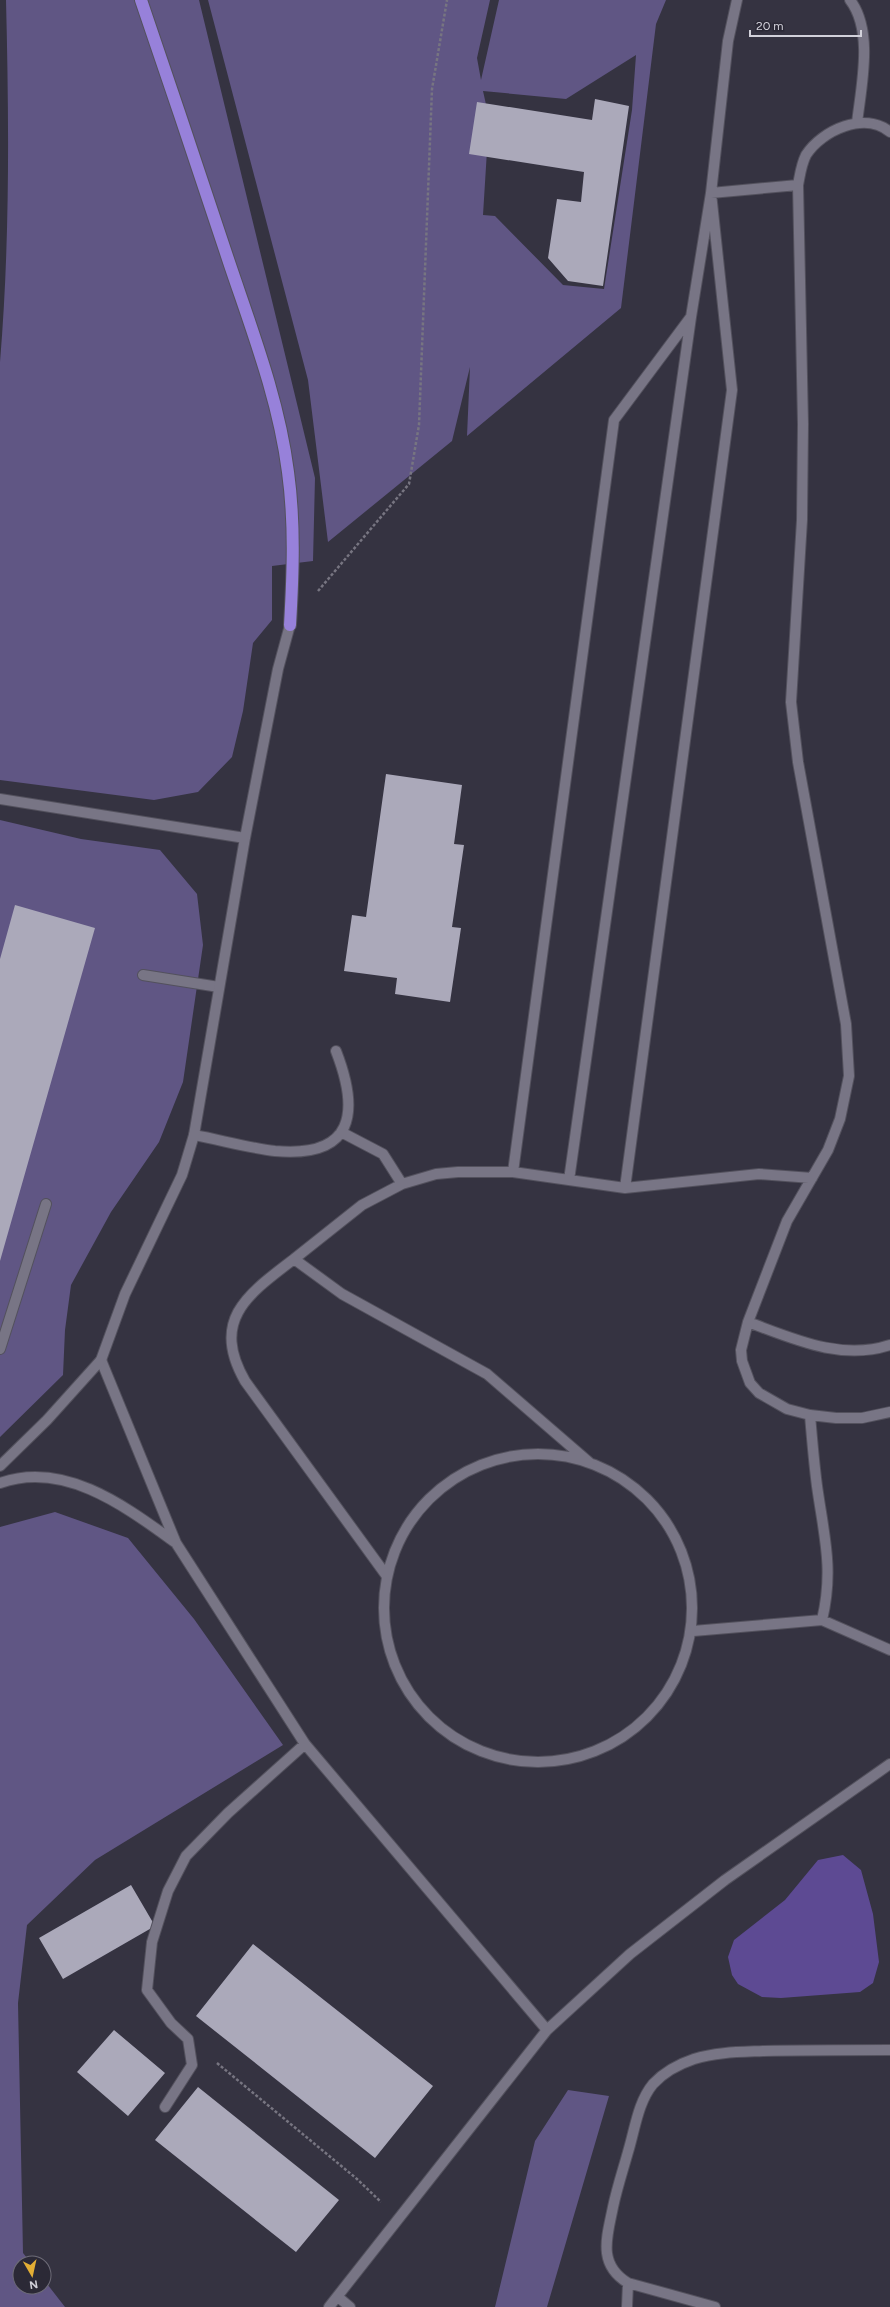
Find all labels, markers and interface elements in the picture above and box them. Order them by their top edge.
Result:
scale bar [750,12,861,38]
text: 20 m [756,19,784,33]
north arrow [12,2255,52,2295]
text: N [28,2277,39,2291]

